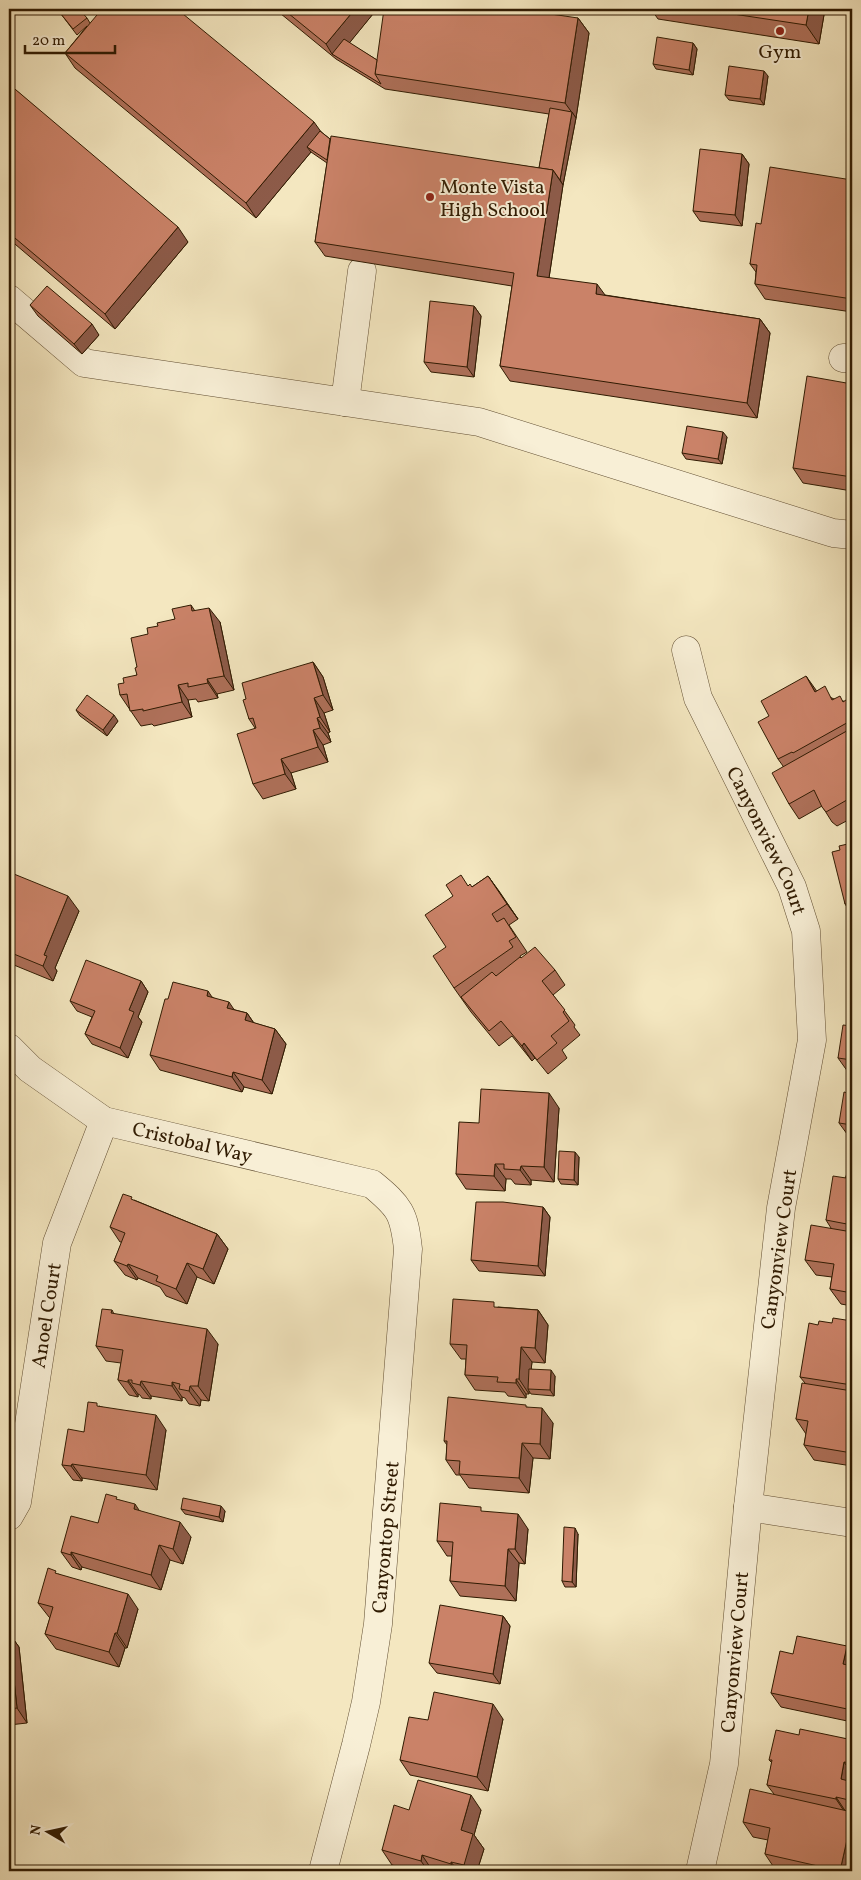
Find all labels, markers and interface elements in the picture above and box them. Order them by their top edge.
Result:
scale bar [25,22,115,54]
marker: Gym [774,25,786,37]
text: 20 m [32,31,65,52]
place label: Gym [758,39,802,67]
place label: Monte Vista High School [440,174,546,225]
marker: Monte Vista High School [424,191,436,203]
street label: Canyonview Court [718,762,812,919]
street label: Cristobal Way [129,1116,255,1171]
street label: Canyonview Court [755,1167,805,1331]
street label: Anoel Court [26,1261,70,1370]
street label: Canyontop Street [366,1460,408,1614]
street label: Canyonview Court [715,1570,757,1734]
north arrow [22,1808,72,1858]
text: N [26,1824,47,1837]

